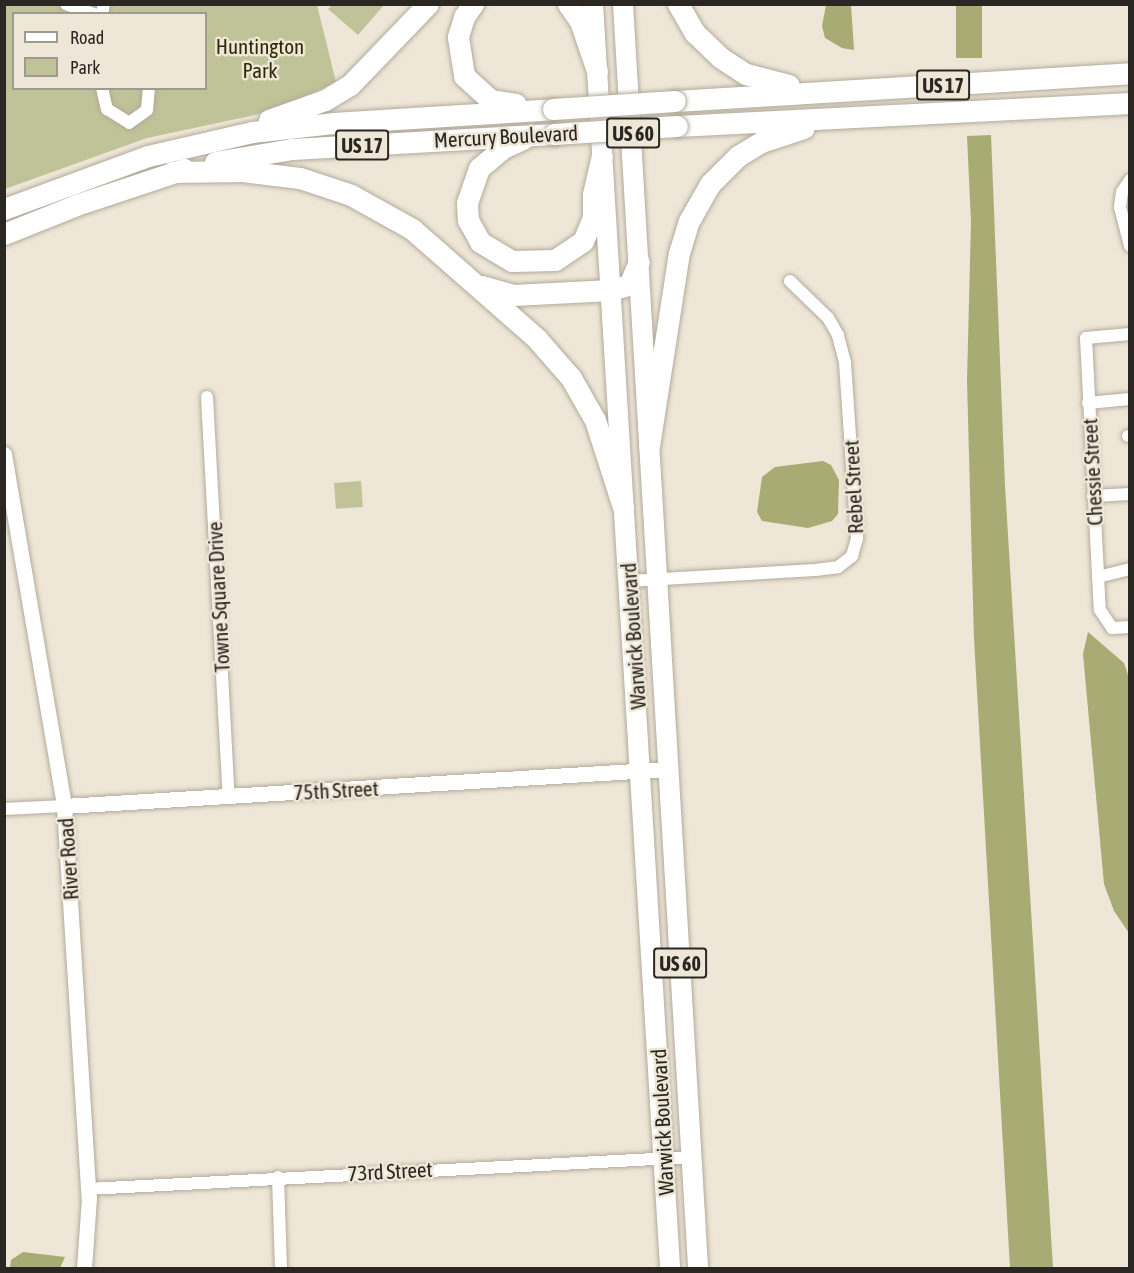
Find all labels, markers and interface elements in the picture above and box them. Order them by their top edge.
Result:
legend [12,12,207,90]
text: Road [70,27,104,48]
park label: Huntington Park [216,33,304,83]
text: Park [70,57,100,78]
road number: US 17 [916,68,970,102]
road number: US 60 [606,116,660,150]
street label: Mercury Boulevard [433,120,579,152]
road number: US 17 [335,128,389,162]
street label: Chessie Street [1077,418,1107,526]
street label: Rebel Street [838,439,868,535]
street label: Towne Square Drive [201,521,235,673]
street label: Warwick Boulevard [615,562,651,710]
street label: 75th Street [293,775,379,805]
street label: River Road [53,817,83,901]
road number: US 60 [653,946,707,980]
street label: Warwick Boulevard [646,1048,678,1196]
street label: 73rd Street [347,1156,433,1186]

